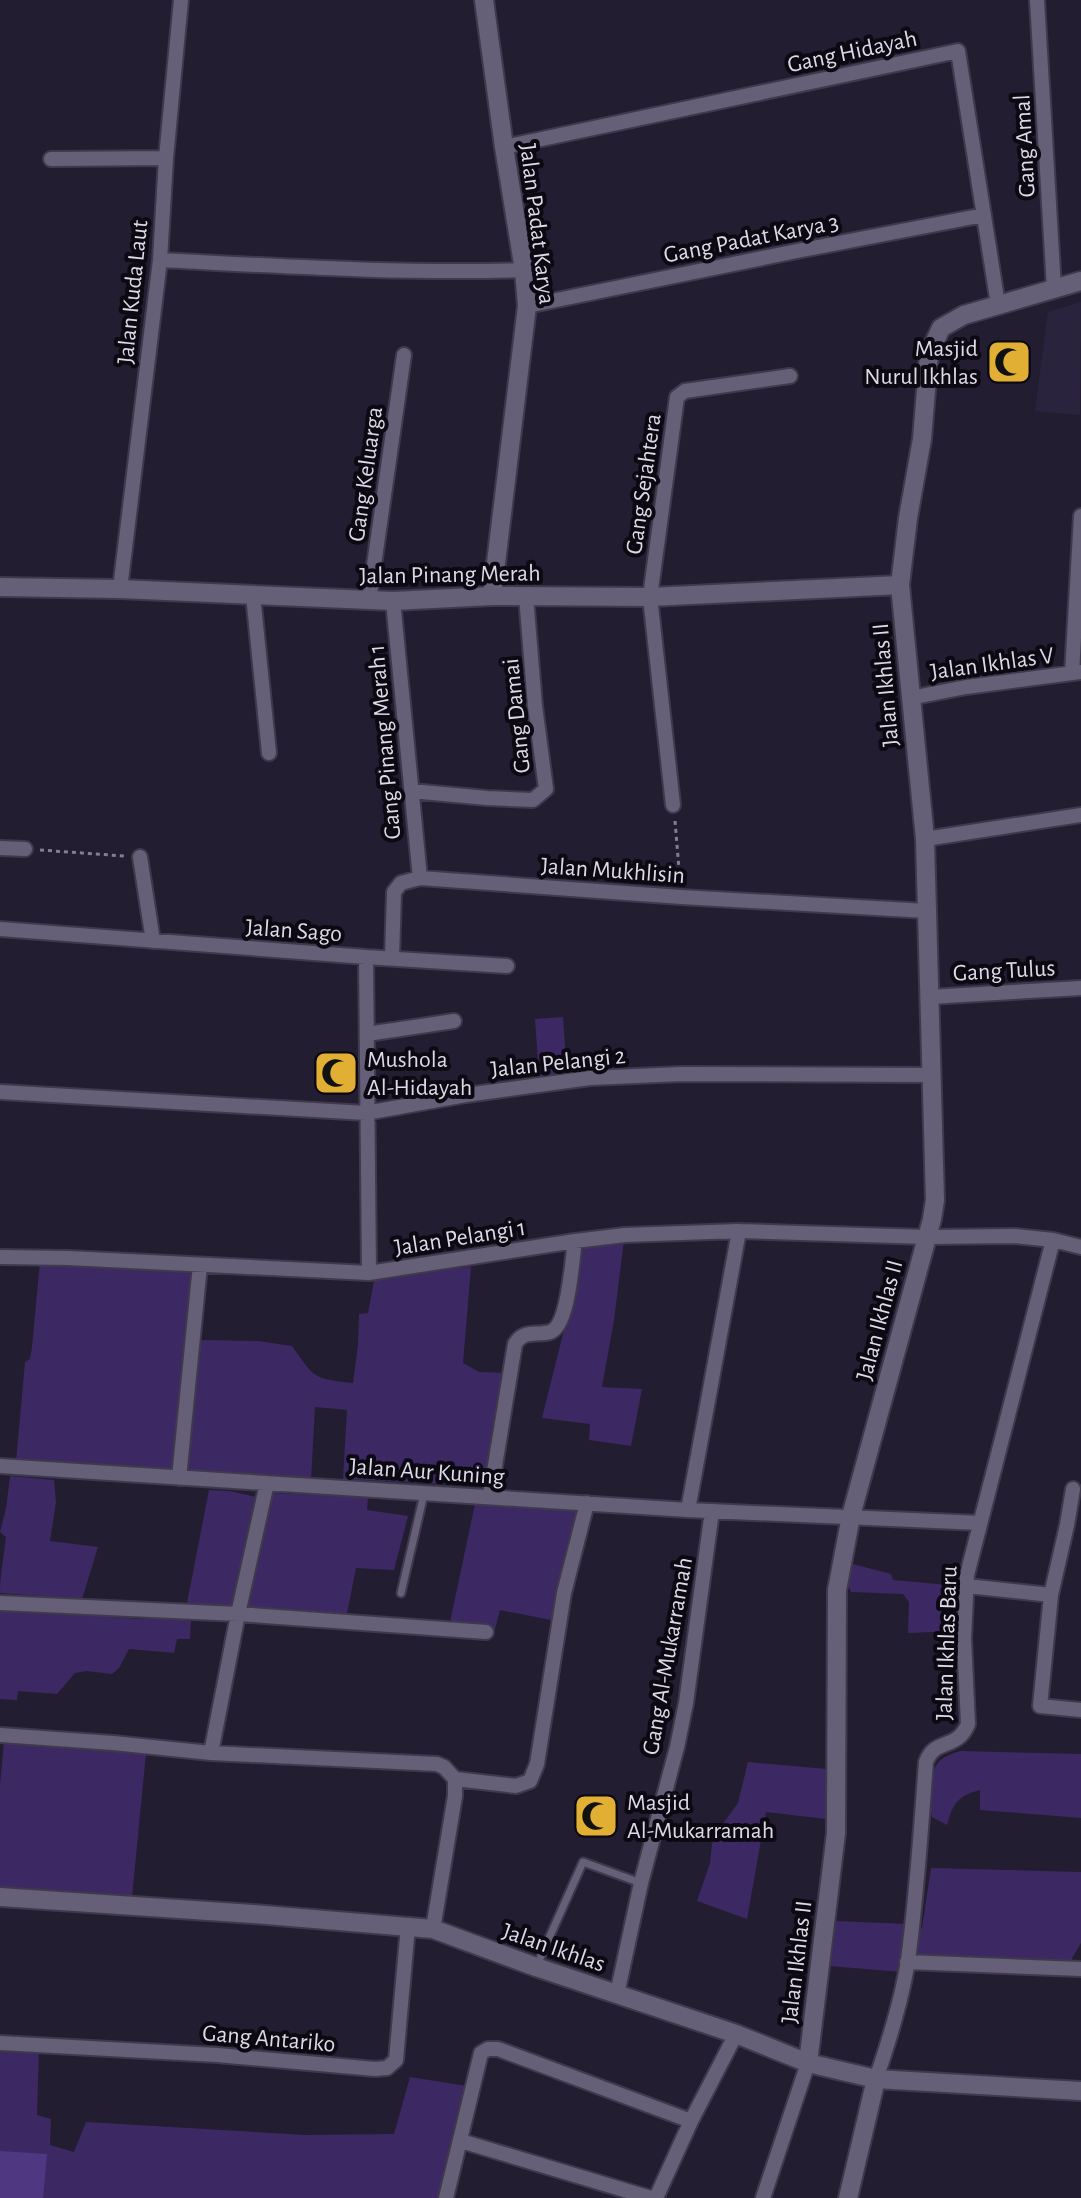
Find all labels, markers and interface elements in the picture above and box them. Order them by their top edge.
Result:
street label: Gang Hidayah [785,27,919,77]
street label: Gang Amal [1010,94,1040,198]
street label: Jalan Padat Karya [515,142,559,306]
street label: Gang Padat Karya 3 [662,210,841,268]
street label: Jalan Kuda Laut [114,219,153,365]
place label: Masjid Nurul Ikhlas [864,337,978,389]
mosque icon: Masjid Nurul Ikhlas [985,338,1033,386]
street label: Gang Keluarga [345,405,387,543]
street label: Gang Sejahtera [622,412,666,556]
street label: Jalan Pinang Merah [359,561,541,589]
street label: Jalan Ikhlas II [869,622,903,748]
street label: Jalan Ikhlas V [929,643,1056,685]
street label: Gang Pinang Merah 1 [365,644,405,840]
street label: Gang Damai [499,657,535,775]
street label: Jalan Mukhlisin [540,854,686,888]
street label: Jalan Sago [245,916,343,946]
street label: Gang Tulus [952,956,1056,986]
street label: Jalan Pelangi 2 [490,1044,627,1082]
place label: Mushola Al-Hidayah [367,1048,472,1100]
mosque icon: Mushola Al-Hidayah [312,1049,360,1097]
street label: Jalan Pelangi 1 [393,1216,528,1260]
street label: Jalan Ikhlas II [852,1257,908,1383]
street label: Jalan Aur Kuning [349,1455,506,1489]
street label: Gang Al-Mukarramah [639,1555,697,1757]
street label: Jalan Ikhlas Baru [932,1565,962,1721]
place label: Masjid Al-Mukarramah [627,1791,774,1843]
mosque icon: Masjid Al-Mukarramah [572,1792,620,1840]
street label: Jalan Ikhlas II [778,1899,816,2025]
street label: Jalan Ikhlas [499,1919,608,1977]
street label: Gang Antariko [201,2021,336,2057]

